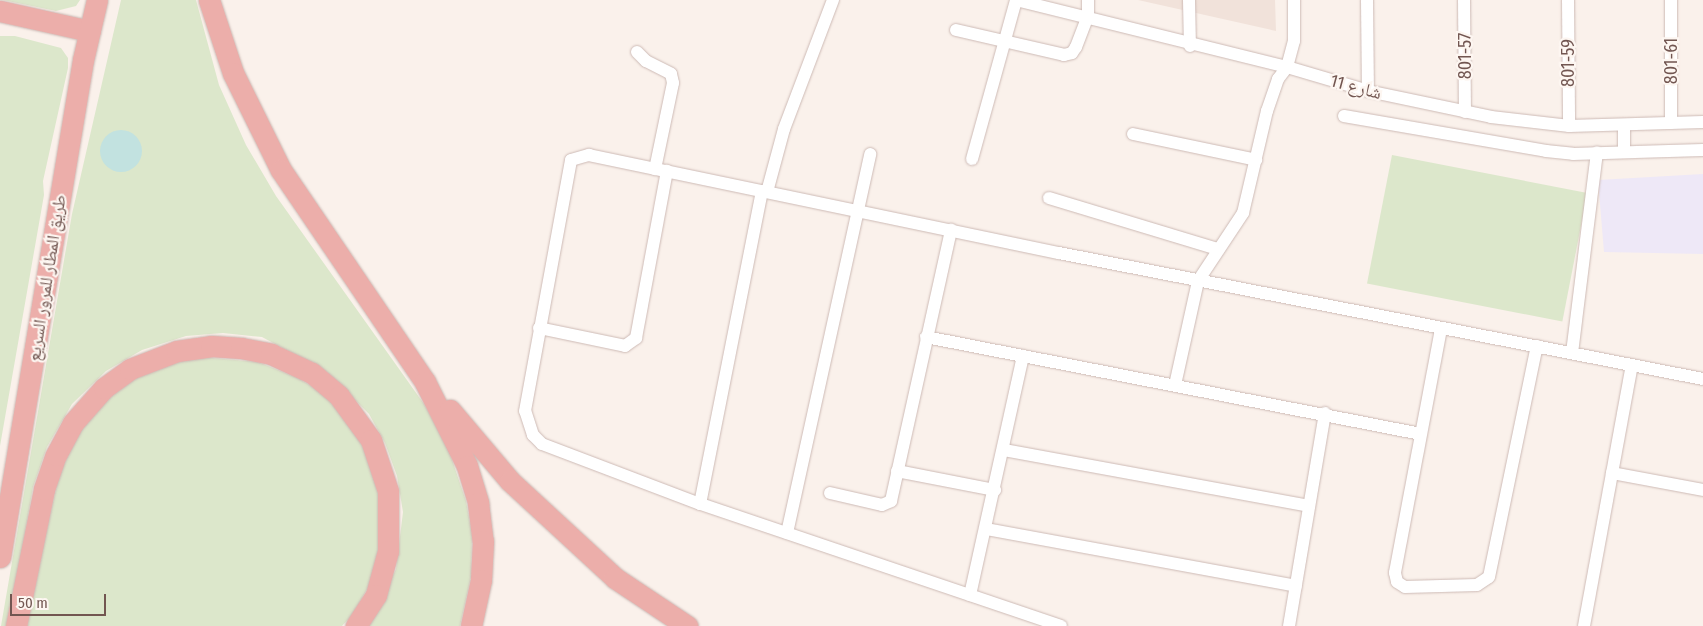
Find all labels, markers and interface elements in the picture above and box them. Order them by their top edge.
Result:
street label: 801-57 [1454,33,1476,79]
street label: 801-61 [1660,38,1682,84]
street label: 801-59 [1557,39,1579,87]
street label: شارع 11 [1328,70,1384,104]
street label: طريق المطار للمرور السريع [23,193,71,363]
scale bar [12,584,109,616]
text: 50 m [18,594,48,612]

